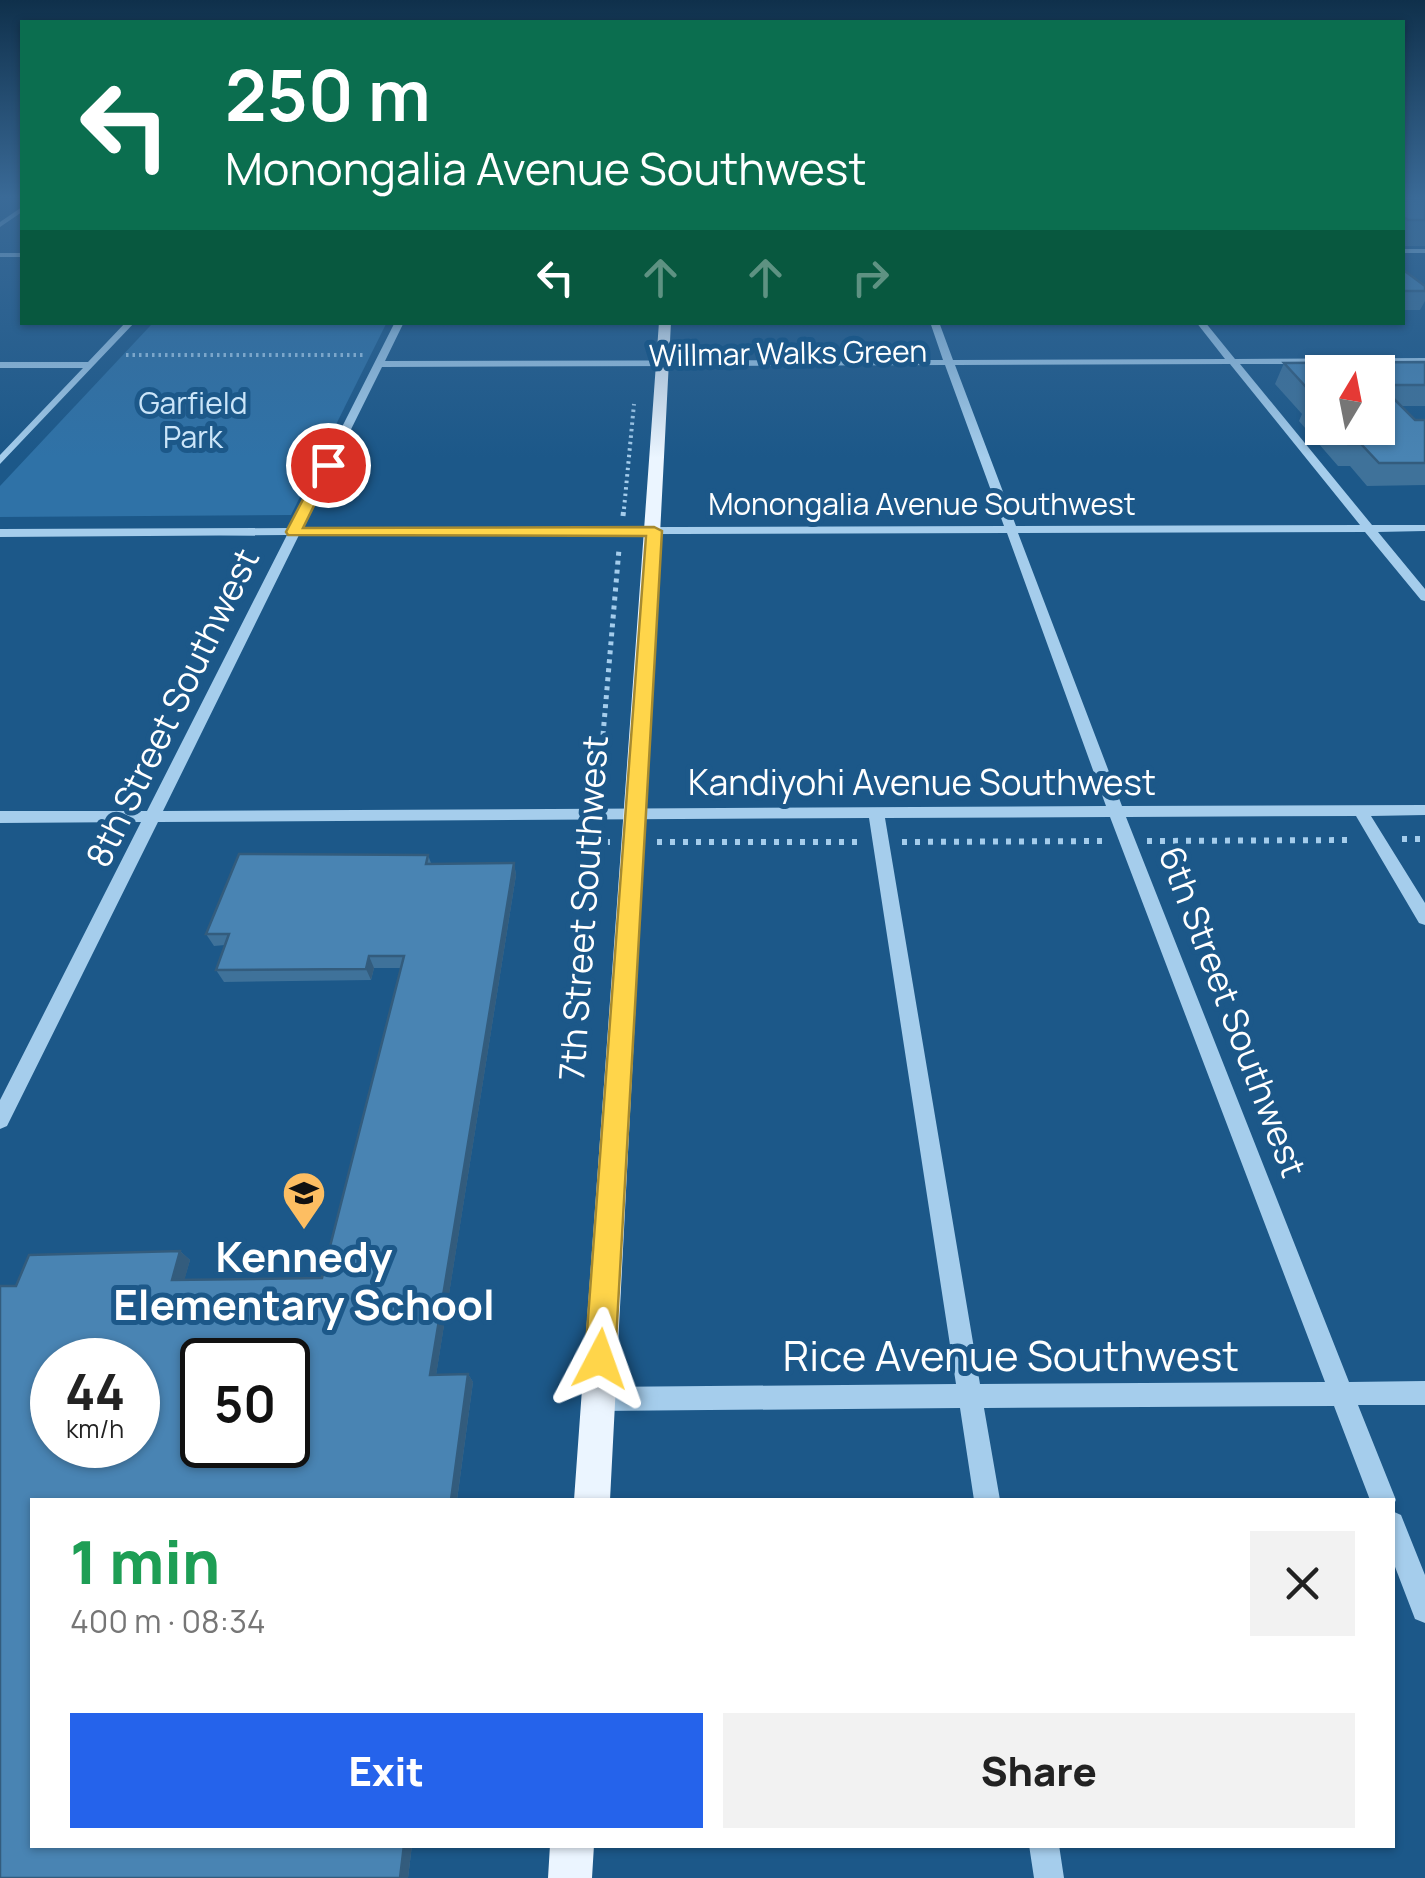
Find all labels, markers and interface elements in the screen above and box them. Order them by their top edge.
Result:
text: 250 m [225,46,431,142]
icon: left [60,60,190,190]
text: Monongalia Avenue Southwest [225,137,867,199]
icon: left [528,250,583,305]
icon: ahead [633,250,688,305]
icon: ahead [738,250,793,305]
icon: right [843,250,898,305]
street label: Willmar Walks Green [649,330,927,375]
north arrow [1305,355,1395,445]
map controls [1305,355,1395,445]
park label: Garfield Park [138,382,248,457]
pin [286,423,371,508]
icon: arrive [301,438,356,493]
street label: Monongalia Avenue Southwest [708,483,1136,524]
street label: 8th Street Southwest [74,540,270,875]
street label: 7th Street Southwest [547,734,619,1082]
street label: Kandiyohi Avenue Southwest [688,758,1156,806]
street label: 6th Street Southwest [1148,840,1318,1184]
school or university icon: Kennedy Elementary School [281,1170,327,1231]
place label: Kennedy Elementary School [113,1227,495,1333]
position arrow [548,1307,652,1411]
street label: Rice Avenue Southwest [783,1326,1239,1384]
speed limit sign: 50 [180,1338,310,1468]
text: 44 [65,1357,125,1425]
text: km/h [66,1411,124,1446]
text: 1 min [70,1520,220,1602]
button: close [1250,1531,1355,1636]
text: 400 m · 08:34 [70,1599,266,1643]
button: Exit [70,1713,703,1828]
button: Share [723,1713,1355,1828]

